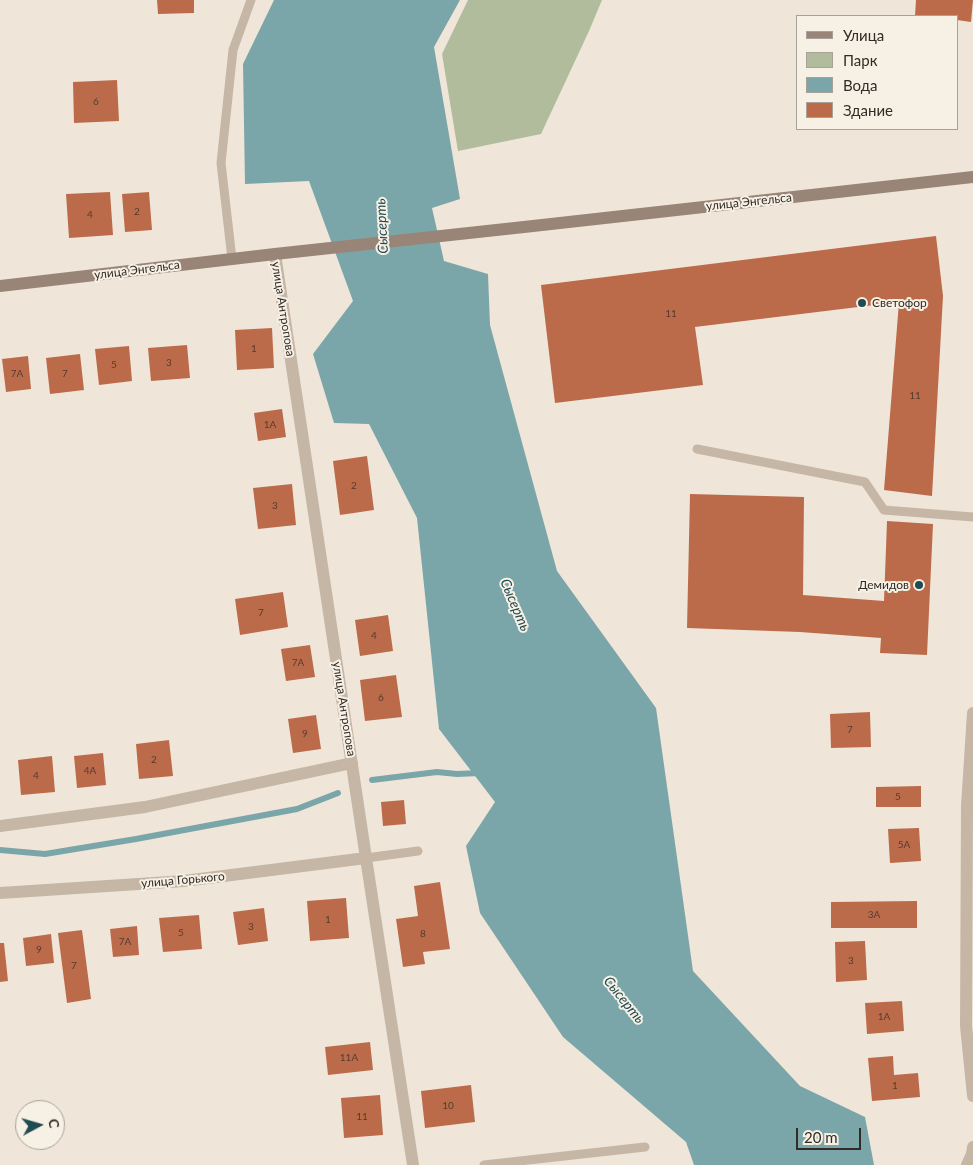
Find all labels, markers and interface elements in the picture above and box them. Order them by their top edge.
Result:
legend [796,15,958,130]
text: Улица [843,26,884,44]
text: Парк [843,51,877,69]
text: Вода [843,76,878,94]
house number: 6 [93,96,99,108]
text: Здание [843,101,893,119]
street label: улица Энгельса [705,190,793,214]
water label: Сысерть [372,198,392,254]
house number: 2 [134,206,140,218]
house number: 4 [87,209,93,221]
street label: улица Энгельса [93,258,181,282]
street label: улица Антропова [268,261,298,357]
place label: Светофор [872,296,927,310]
marker: Светофор [856,297,868,309]
house number: 11 [665,308,677,320]
house number: 1 [251,343,257,355]
house number: 3 [166,357,172,369]
house number: 5 [111,359,117,371]
house number: 7А [11,368,23,380]
house number: 7 [62,368,68,380]
house number: 11 [909,390,921,402]
house number: 1А [264,419,276,431]
house number: 2 [351,480,357,492]
house number: 3 [272,500,278,512]
water label: Сысерть [496,576,534,634]
place label: Демидов [858,578,909,592]
marker: Демидов [913,579,925,591]
house number: 7 [258,607,264,619]
house number: 4 [371,630,377,642]
house number: 7А [292,657,304,669]
street label: улица Антропова [329,661,359,757]
house number: 6 [378,692,384,704]
house number: 7 [847,724,853,736]
house number: 9 [302,728,308,740]
house number: 2 [151,754,157,766]
house number: 4А [84,765,96,777]
house number: 4 [33,770,39,782]
house number: 5 [895,791,901,803]
house number: 5А [898,839,910,851]
street label: улица Горького [141,869,225,891]
house number: 3А [868,909,880,921]
house number: 1 [325,914,331,926]
house number: 3 [248,921,254,933]
house number: 5 [178,927,184,939]
house number: 8 [420,928,426,940]
house number: 7А [119,936,131,948]
house number: 9 [36,944,42,956]
house number: 3 [848,955,854,967]
house number: 7 [71,960,77,972]
water label: Сысерть [600,973,648,1027]
house number: 1А [878,1011,890,1023]
house number: 11А [340,1052,358,1064]
house number: 1 [892,1080,898,1092]
north arrow [15,1100,65,1150]
house number: 10 [442,1100,454,1112]
house number: 11 [356,1111,368,1123]
text: С [45,1118,63,1129]
scale bar [798,1118,863,1150]
text: 20 m [804,1128,838,1146]

